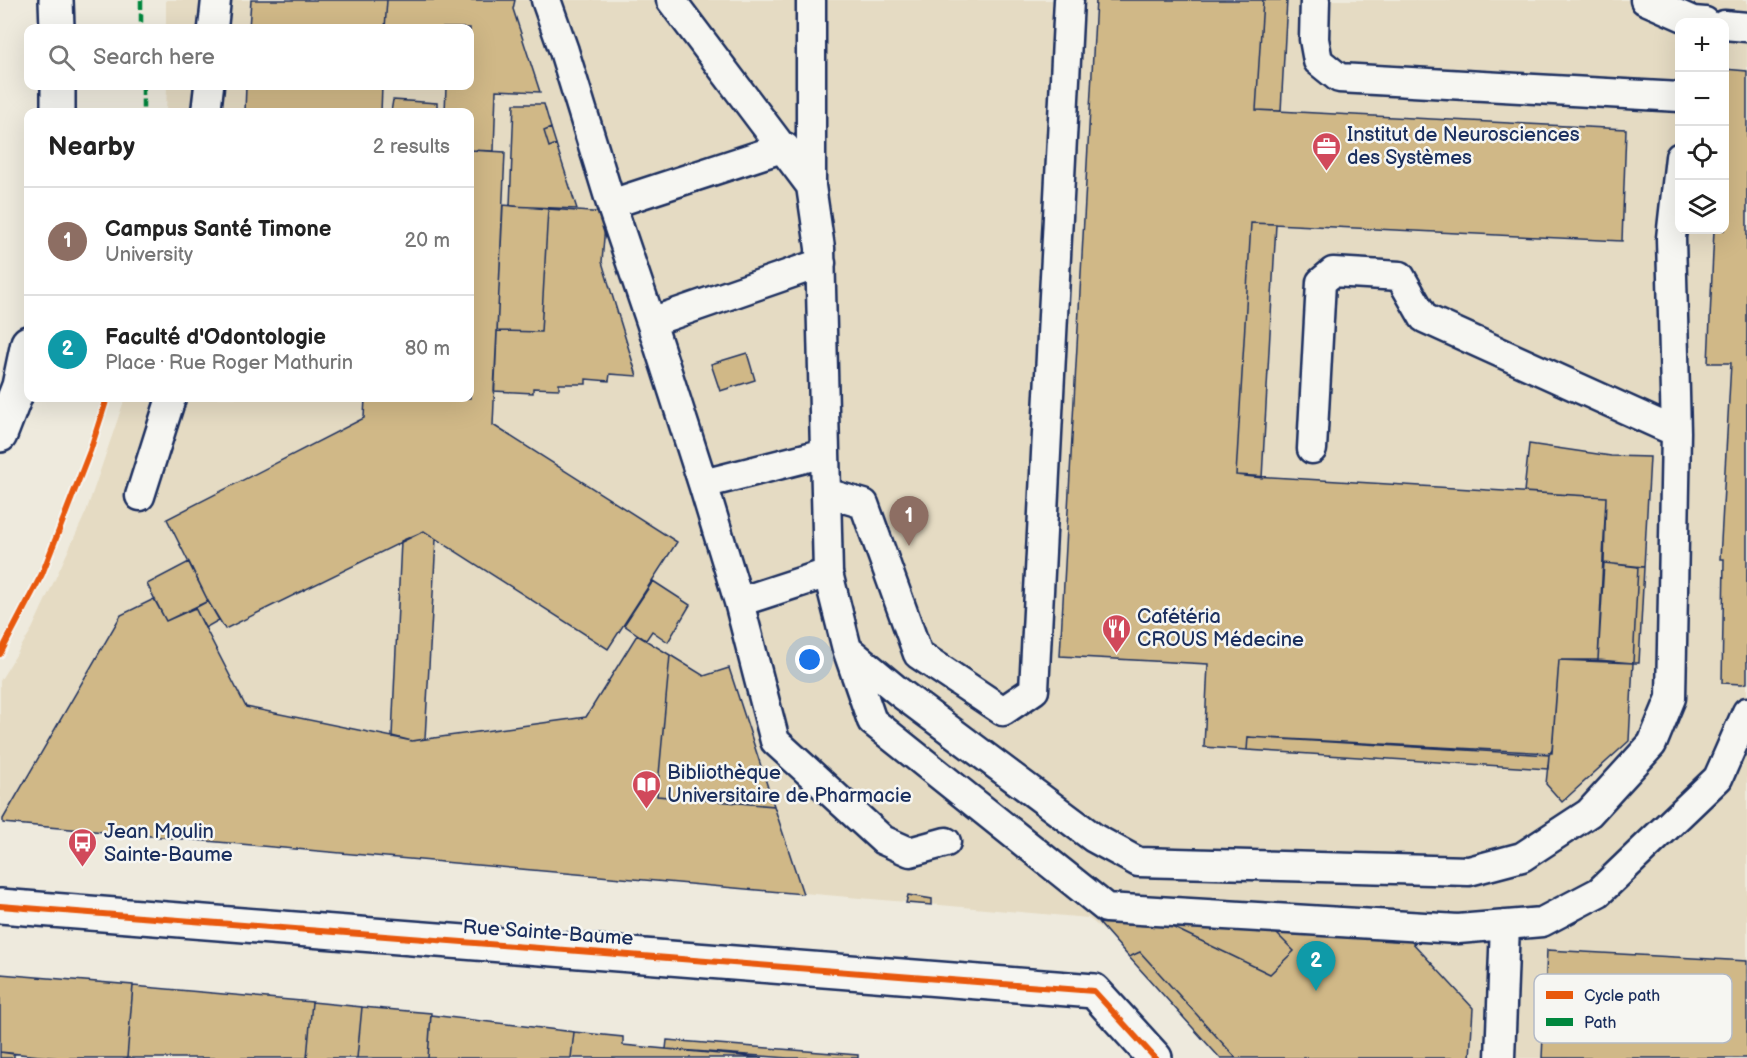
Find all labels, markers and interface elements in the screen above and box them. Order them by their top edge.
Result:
map controls [1675,18,1729,234]
button: + [1675,18,1729,72]
search box [24,24,474,90]
icon: search [45,41,78,74]
text: Search here [93,44,215,71]
button: − [1675,72,1729,126]
place label: Institut de Neurosciences des Systèmes [1347,123,1580,170]
button: locate [1675,126,1729,180]
office icon: Institut de Neurosciences des Systèmes [1310,130,1342,172]
text: Nearby [48,132,135,163]
text: 2 results [373,135,450,159]
button: layers [1675,180,1729,234]
text: Campus Santé Timone [105,216,331,243]
text: 1 [63,229,72,253]
text: 20 m [405,229,450,253]
text: University [105,243,193,267]
text: Faculté d'Odontologie [105,324,326,351]
text: 2 [62,337,73,361]
text: 80 m [405,337,450,361]
text: Place · Rue Roger Mathurin [105,351,353,375]
pin: 1 [890,496,928,546]
place label: Cafétéria CROUS Médecine [1137,605,1304,652]
restaurant icon: Cafétéria CROUS Médecine [1100,612,1132,654]
your location [795,645,824,674]
place label: Bibliothèque Universitaire de Pharmacie [667,761,912,808]
library icon: Bibliothèque Universitaire de Pharmacie [630,768,662,810]
place label: Jean Moulin Sainte-Baume [104,820,233,867]
bus stop icon: Jean Moulin Sainte-Baume [67,826,99,868]
street label: Rue Sainte-Baume [462,915,634,951]
pin: 2 [1296,942,1336,991]
legend [1534,974,1732,1043]
text: Cycle path [1584,987,1660,1006]
text: Path [1584,1014,1616,1033]

